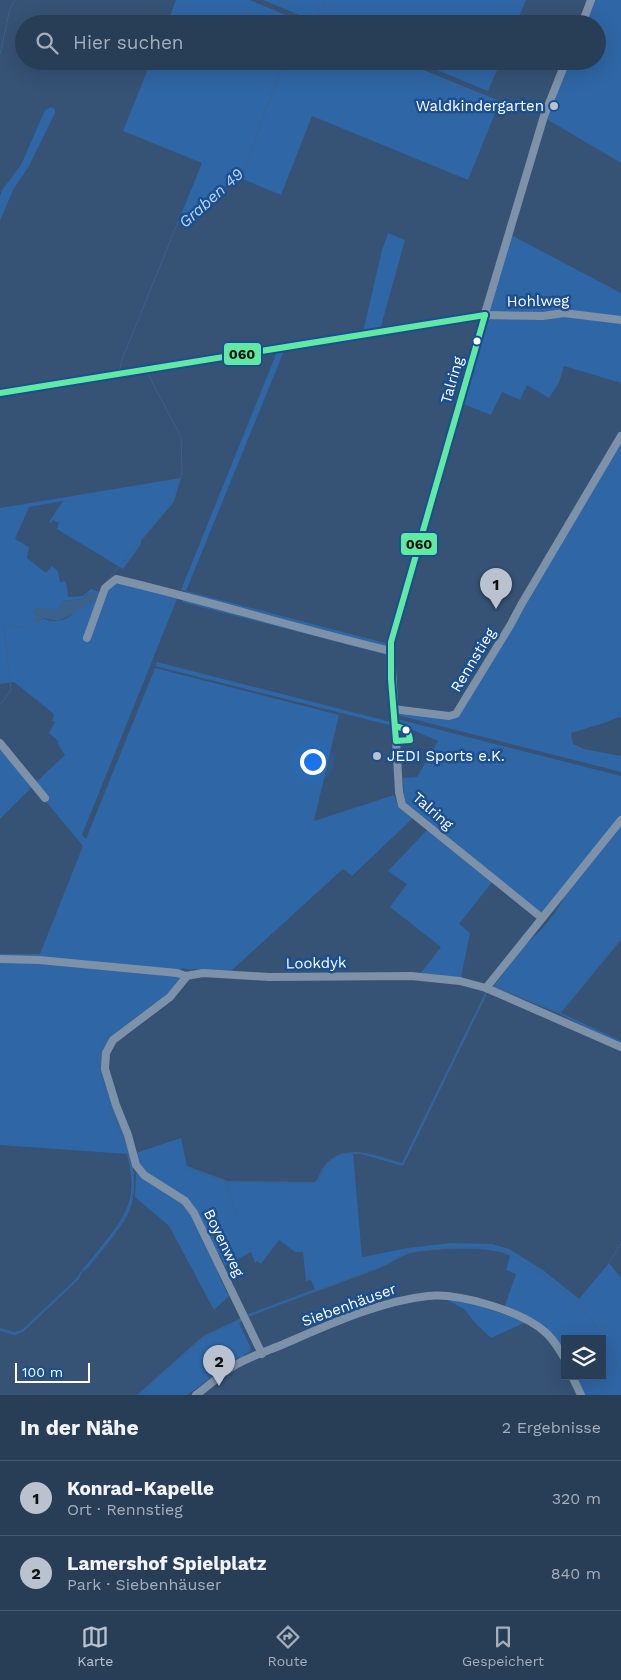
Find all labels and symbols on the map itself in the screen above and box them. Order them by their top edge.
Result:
place label: Waldkindergarten [416,97,544,115]
marker: Waldkindergarten [548,100,560,112]
water label: Graben 49 [175,164,247,232]
street label: Hohlweg [507,291,569,311]
unlabelled marker [472,336,482,346]
line badge: 060 [223,342,262,366]
text: 060 [229,346,255,362]
street label: Talring [437,354,467,406]
line badge: 060 [400,532,438,556]
text: 060 [406,536,432,552]
pin: 1 [480,568,512,609]
street label: Rennstieg [447,625,499,695]
unlabelled marker [401,725,411,735]
place label: JEDI Sports e.K. [387,747,505,765]
your location [300,749,326,775]
marker: JEDI Sports e.K. [371,750,383,762]
street label: Talring [409,788,457,834]
street label: Lookdyk [286,953,347,973]
street label: Boyenweg [200,1206,248,1280]
street label: Siebenhäuser [299,1280,399,1330]
pin: 2 [203,1345,235,1386]
scale bar [15,1360,90,1383]

